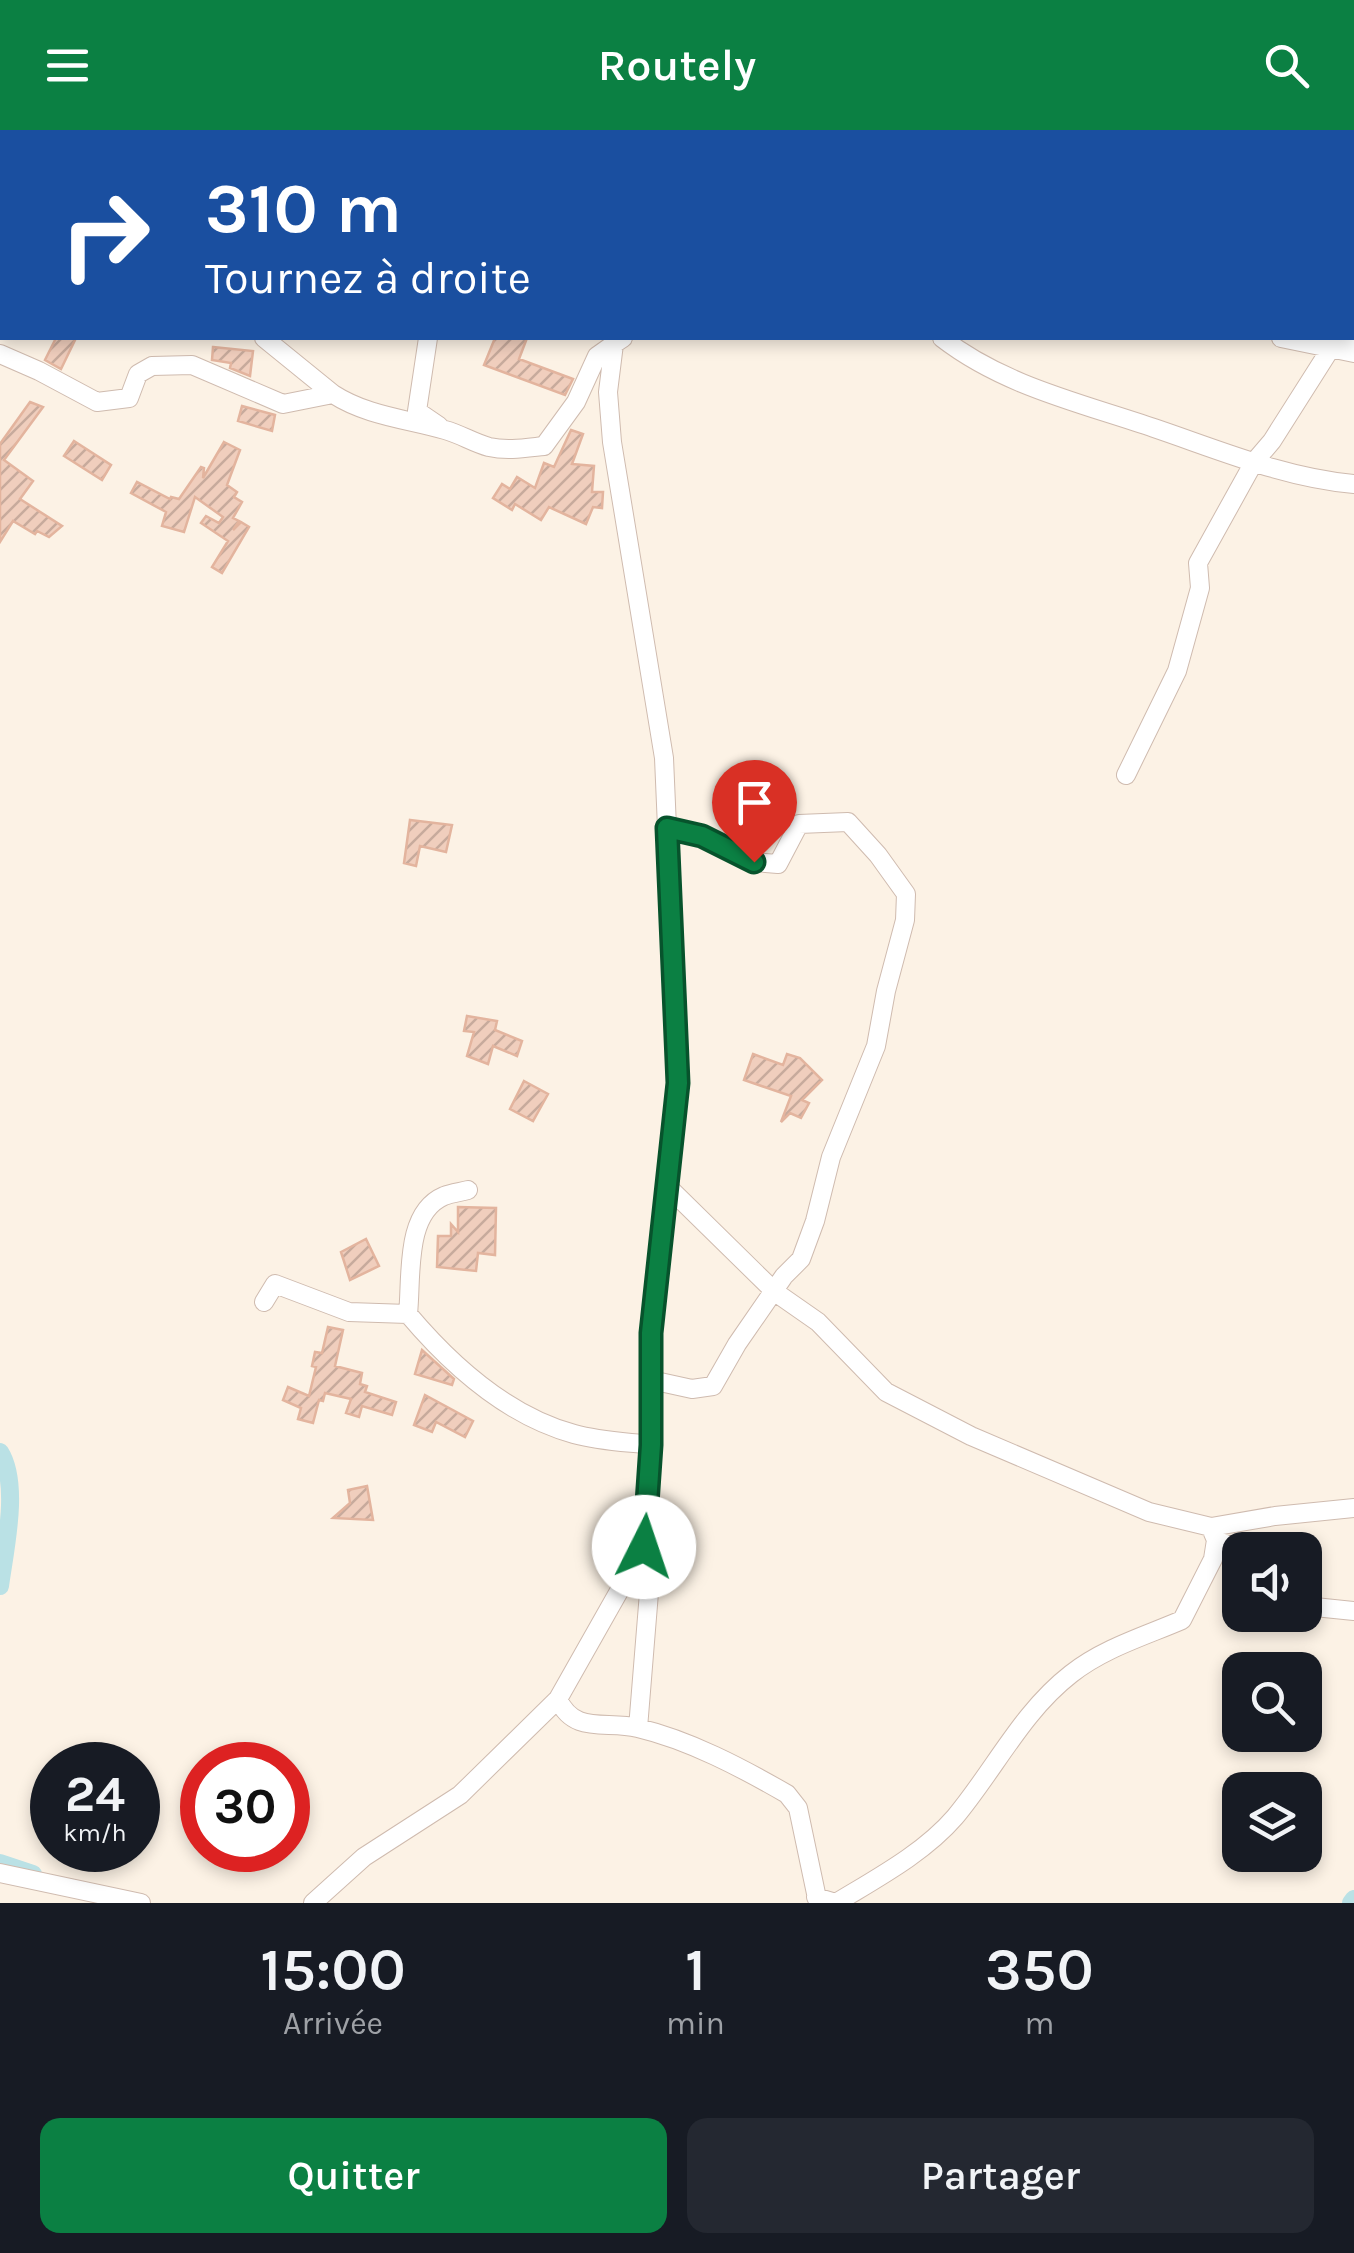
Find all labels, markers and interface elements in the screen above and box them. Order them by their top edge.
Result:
icon: menu [40,38,95,93]
icon: search [1259,38,1314,93]
text: Routely [598,39,756,91]
text: 310 m [205,168,402,250]
icon: right [40,170,170,300]
text: Tournez à droite [205,252,531,304]
pin [712,760,797,863]
icon: arrive [727,775,782,830]
position arrow [592,1495,696,1599]
map controls [1222,1532,1322,1872]
button: sound [1222,1532,1322,1632]
button: search [1222,1652,1322,1752]
speed limit sign: 30 [180,1742,310,1872]
text: 24 [65,1765,125,1824]
button: layers [1222,1772,1322,1872]
text: km/h [63,1818,127,1847]
text: 15:00 [260,1935,406,2005]
text: 1 [685,1935,706,2005]
text: 350 [985,1935,1094,2005]
text: Arrivée [283,2005,383,2042]
text: min [666,2005,725,2042]
text: m [1024,2005,1054,2042]
button: Quitter [40,2118,667,2233]
button: Partager [687,2118,1314,2233]

